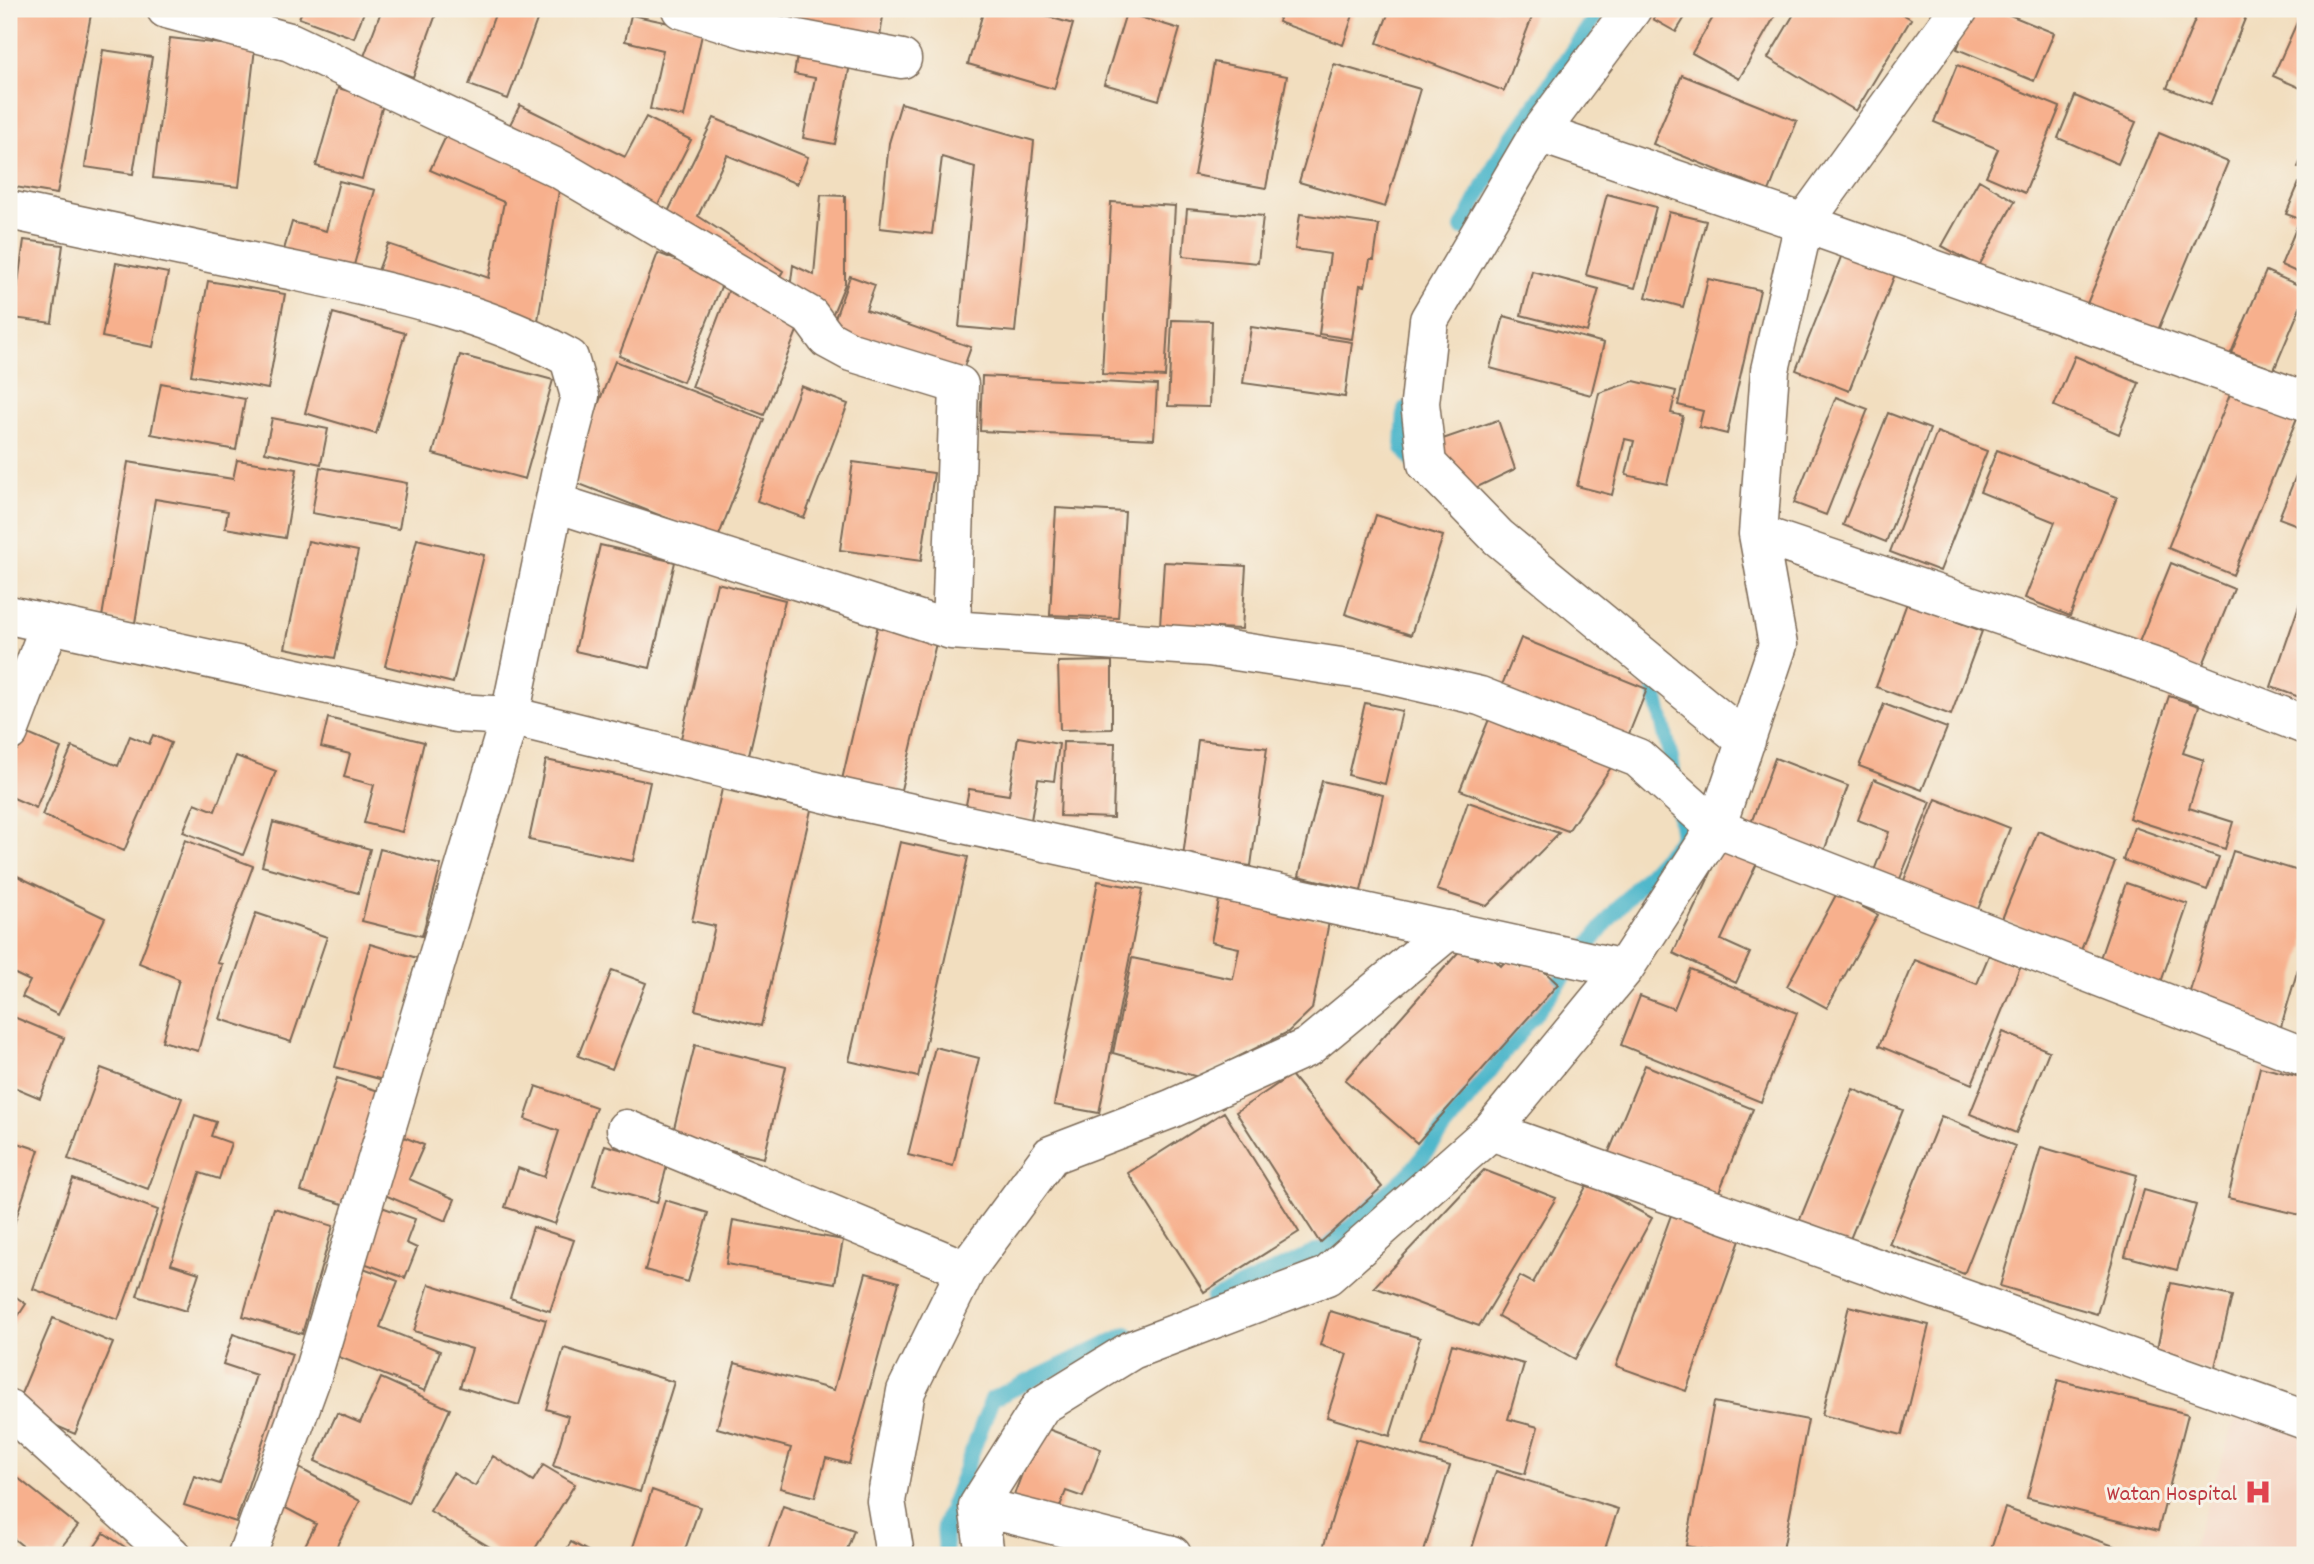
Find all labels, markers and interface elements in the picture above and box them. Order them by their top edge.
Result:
hospital icon: Watan Hospital [2243,1477,2273,1507]
place label: Watan Hospital [2107,1479,2238,1512]

